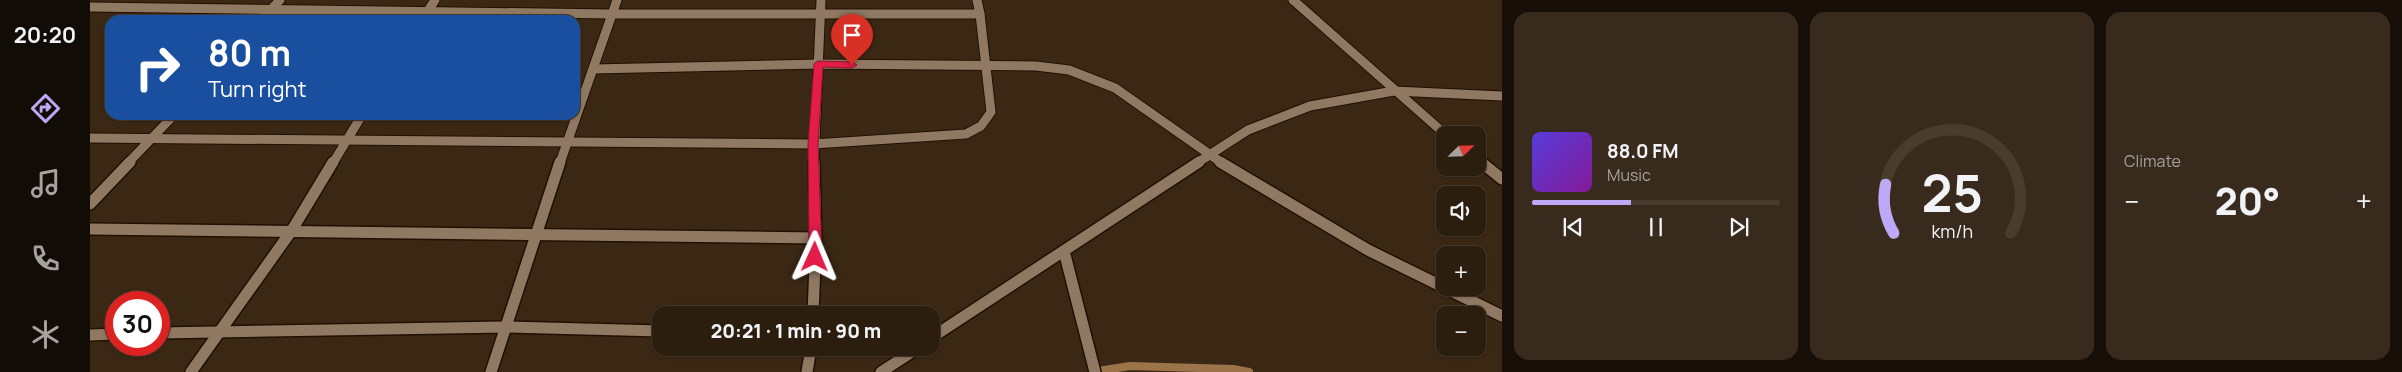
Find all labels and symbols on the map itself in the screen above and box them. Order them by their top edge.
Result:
pin [831,14,873,65]
north arrow [1436,126,1486,176]
position arrow [788,230,840,282]
speed limit sign: 30 [105,291,170,356]

